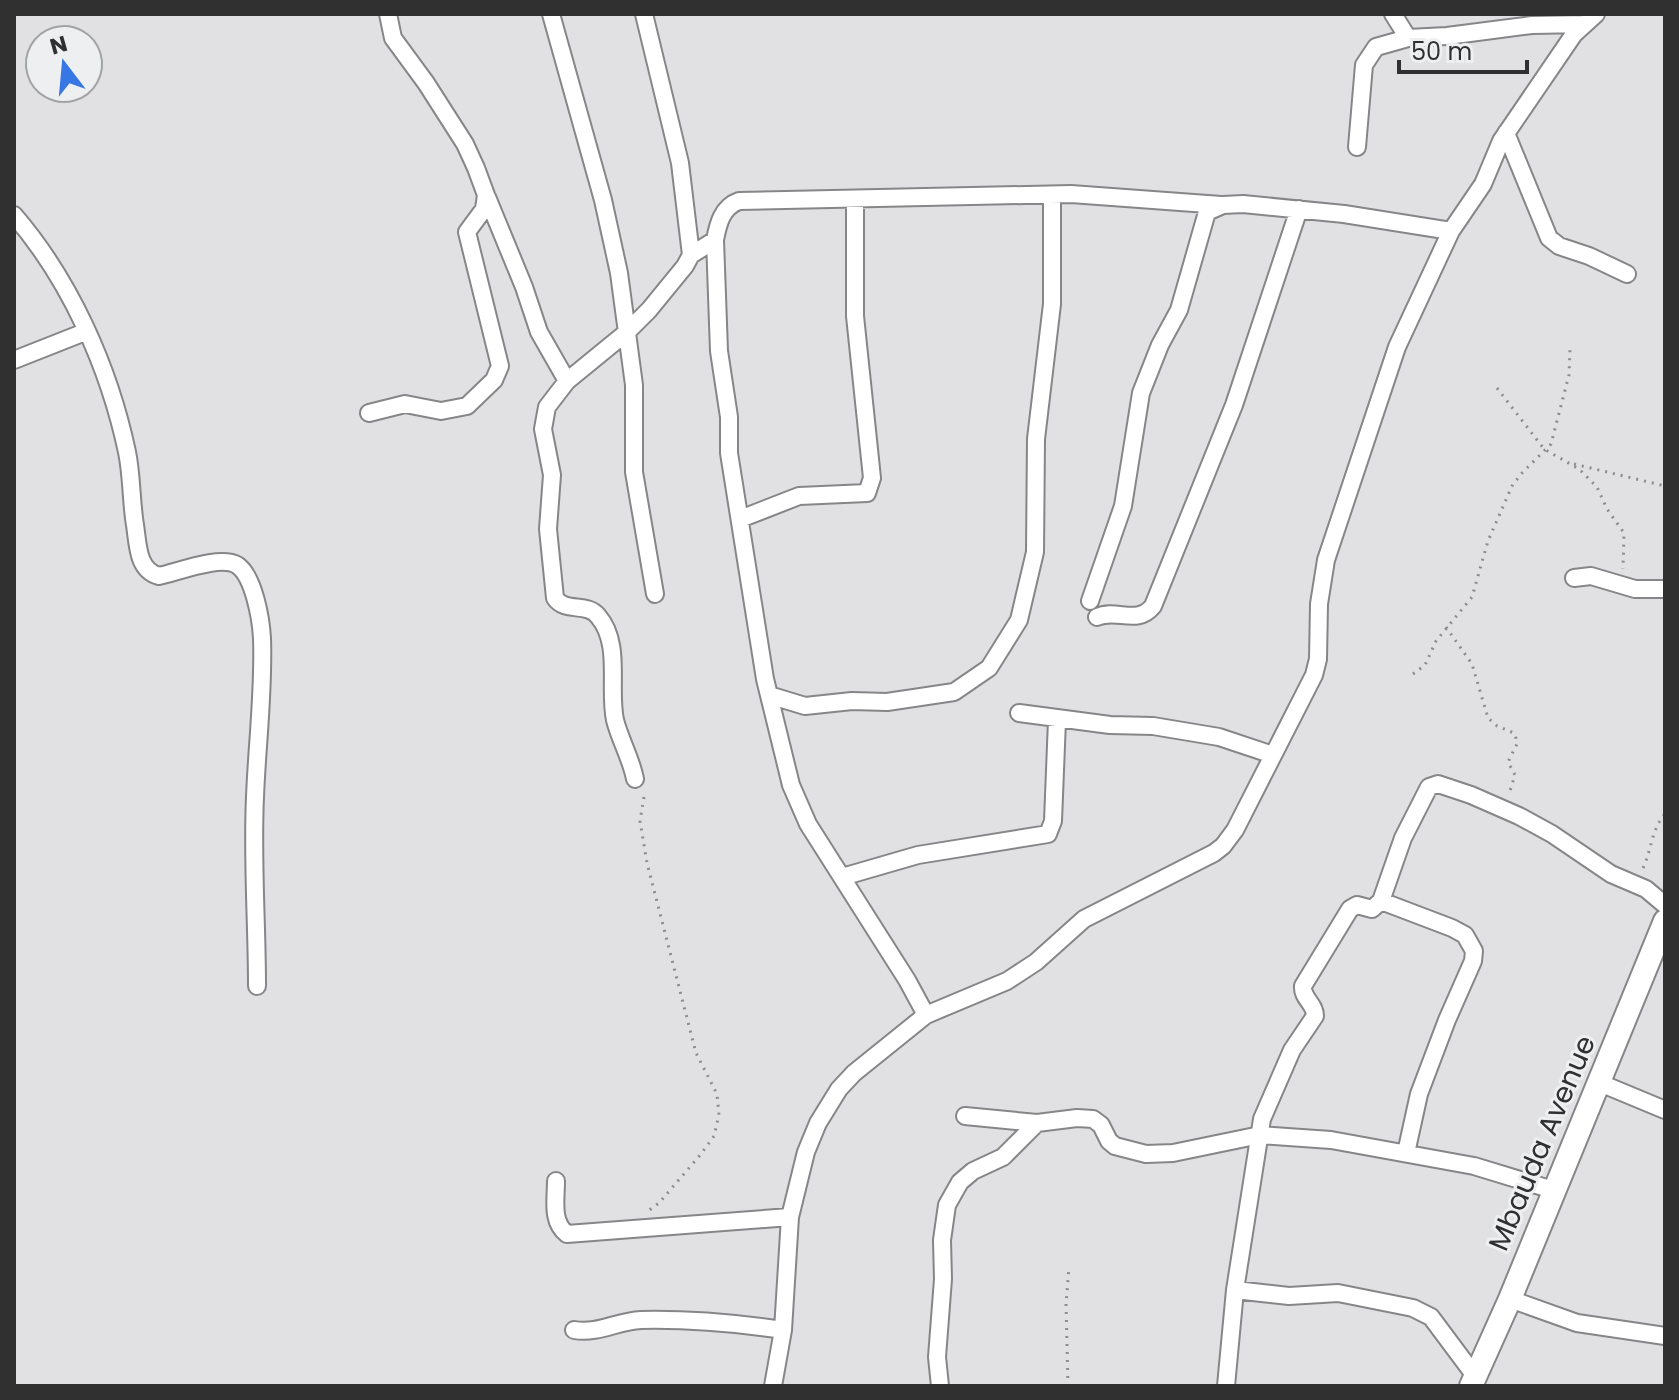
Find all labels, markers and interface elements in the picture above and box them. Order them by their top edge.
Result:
north arrow [24,24,104,104]
scale bar [1399,24,1527,74]
text: N [46,28,71,62]
text: 50 m [1411,35,1472,68]
street label: Mbauda Avenue [1479,1029,1605,1257]

